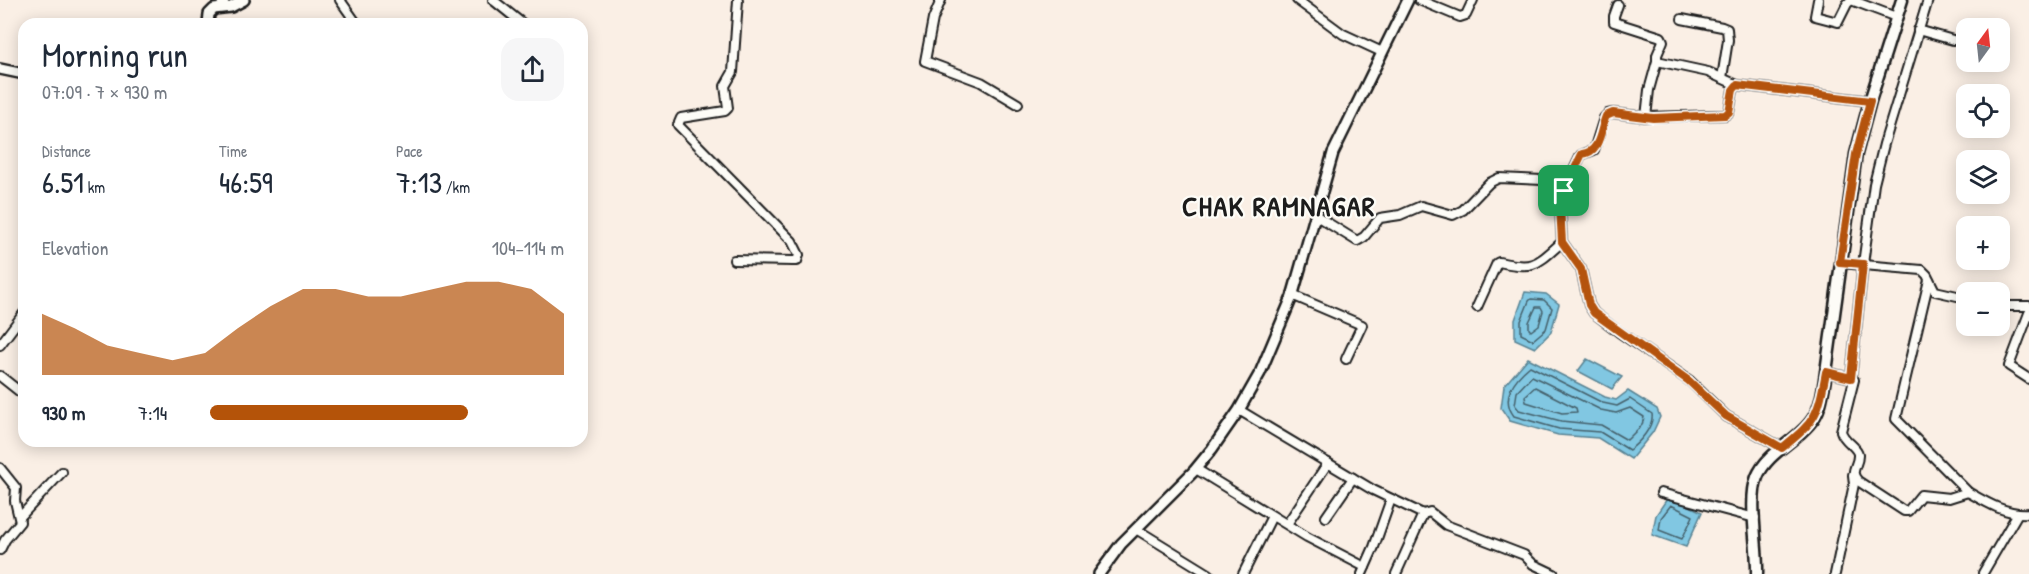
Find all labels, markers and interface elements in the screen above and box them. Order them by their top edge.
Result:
north arrow [1956,18,2010,72]
map controls [1956,18,2010,336]
text: Morning run [42,33,188,77]
button: share [501,38,564,101]
text: 07:09 · 7 × 930 m [42,78,167,105]
button: locate [1956,84,2010,138]
text: Distance [42,140,91,162]
text: Time [219,140,247,162]
text: Pace [396,140,423,162]
button: layers [1956,150,2010,204]
text: 6.51 [42,162,84,202]
text: 46:59 [219,162,273,202]
text: 7:13 [396,162,442,202]
pin [1538,165,1589,216]
icon: arrive [1547,174,1580,207]
text: km [84,176,105,198]
text: /km [442,176,470,198]
district label: CHAK RAMNAGAR [1182,187,1376,225]
button: + [1956,216,2010,270]
text: Elevation [42,234,108,261]
text: 104–114 m [492,234,564,261]
button: − [1956,282,2010,336]
text: 930 m [42,399,85,426]
text: 7:14 [138,399,167,426]

